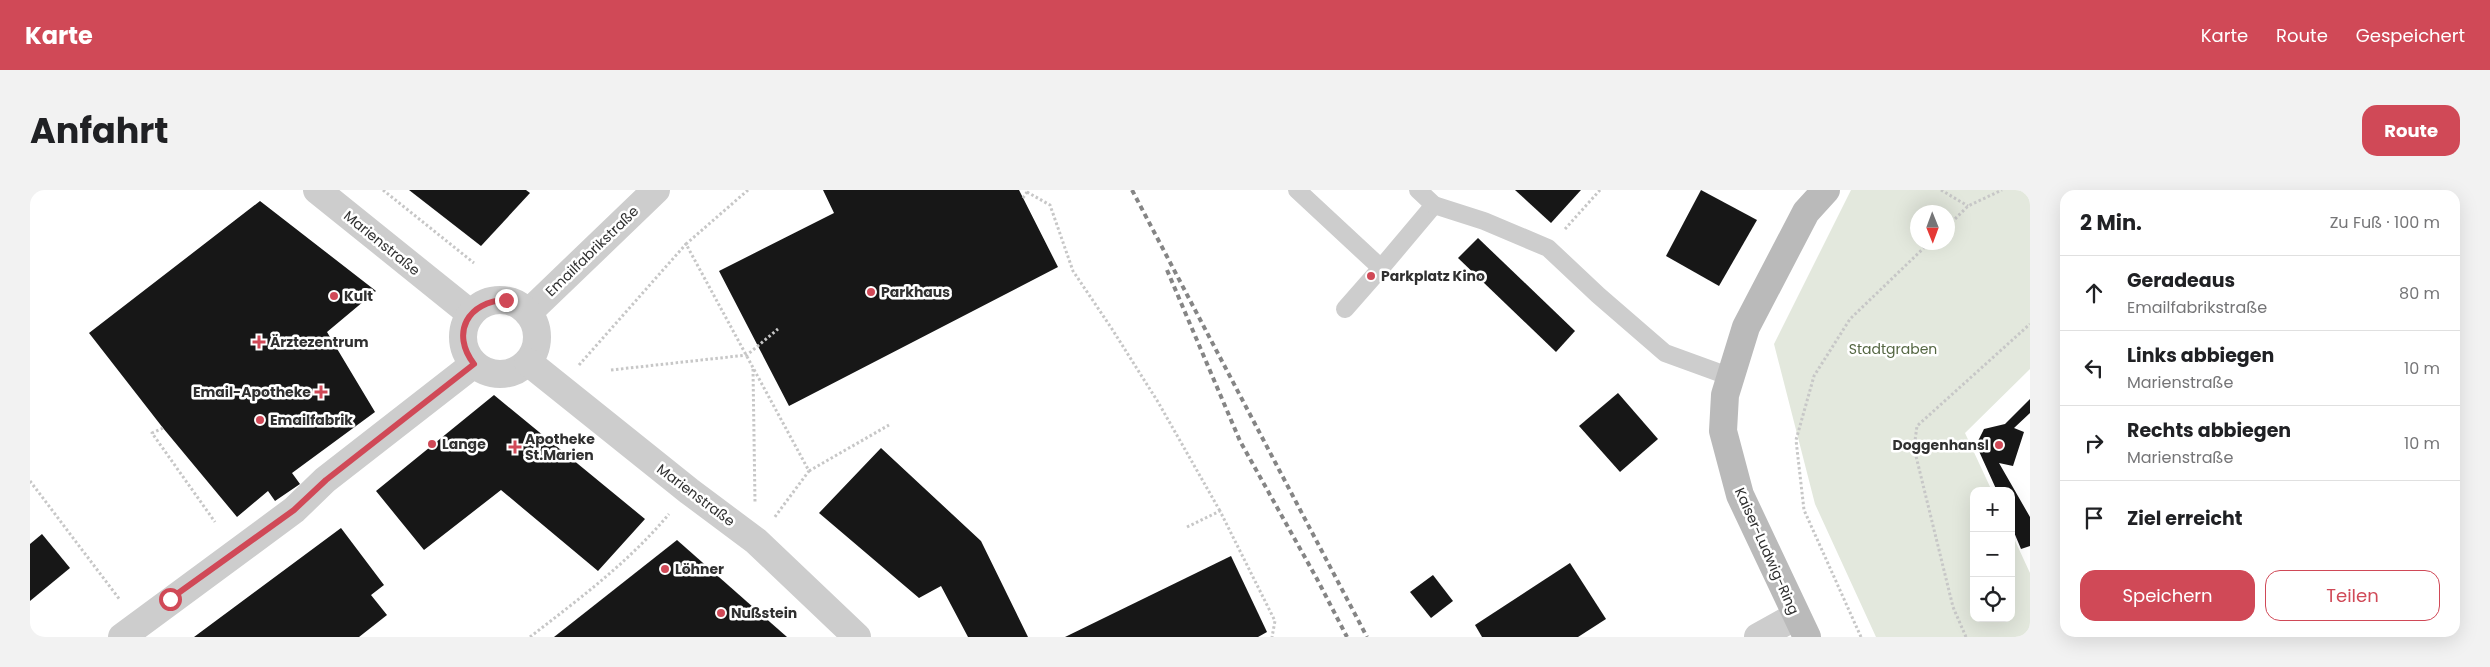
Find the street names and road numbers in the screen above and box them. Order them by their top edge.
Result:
street label: Emailfabrikstraße [541,201,643,301]
street label: Marienstraße [340,206,425,280]
street label: Marienstraße [653,459,739,531]
street label: Kaiser-Ludwig-Ring [1730,484,1804,618]

